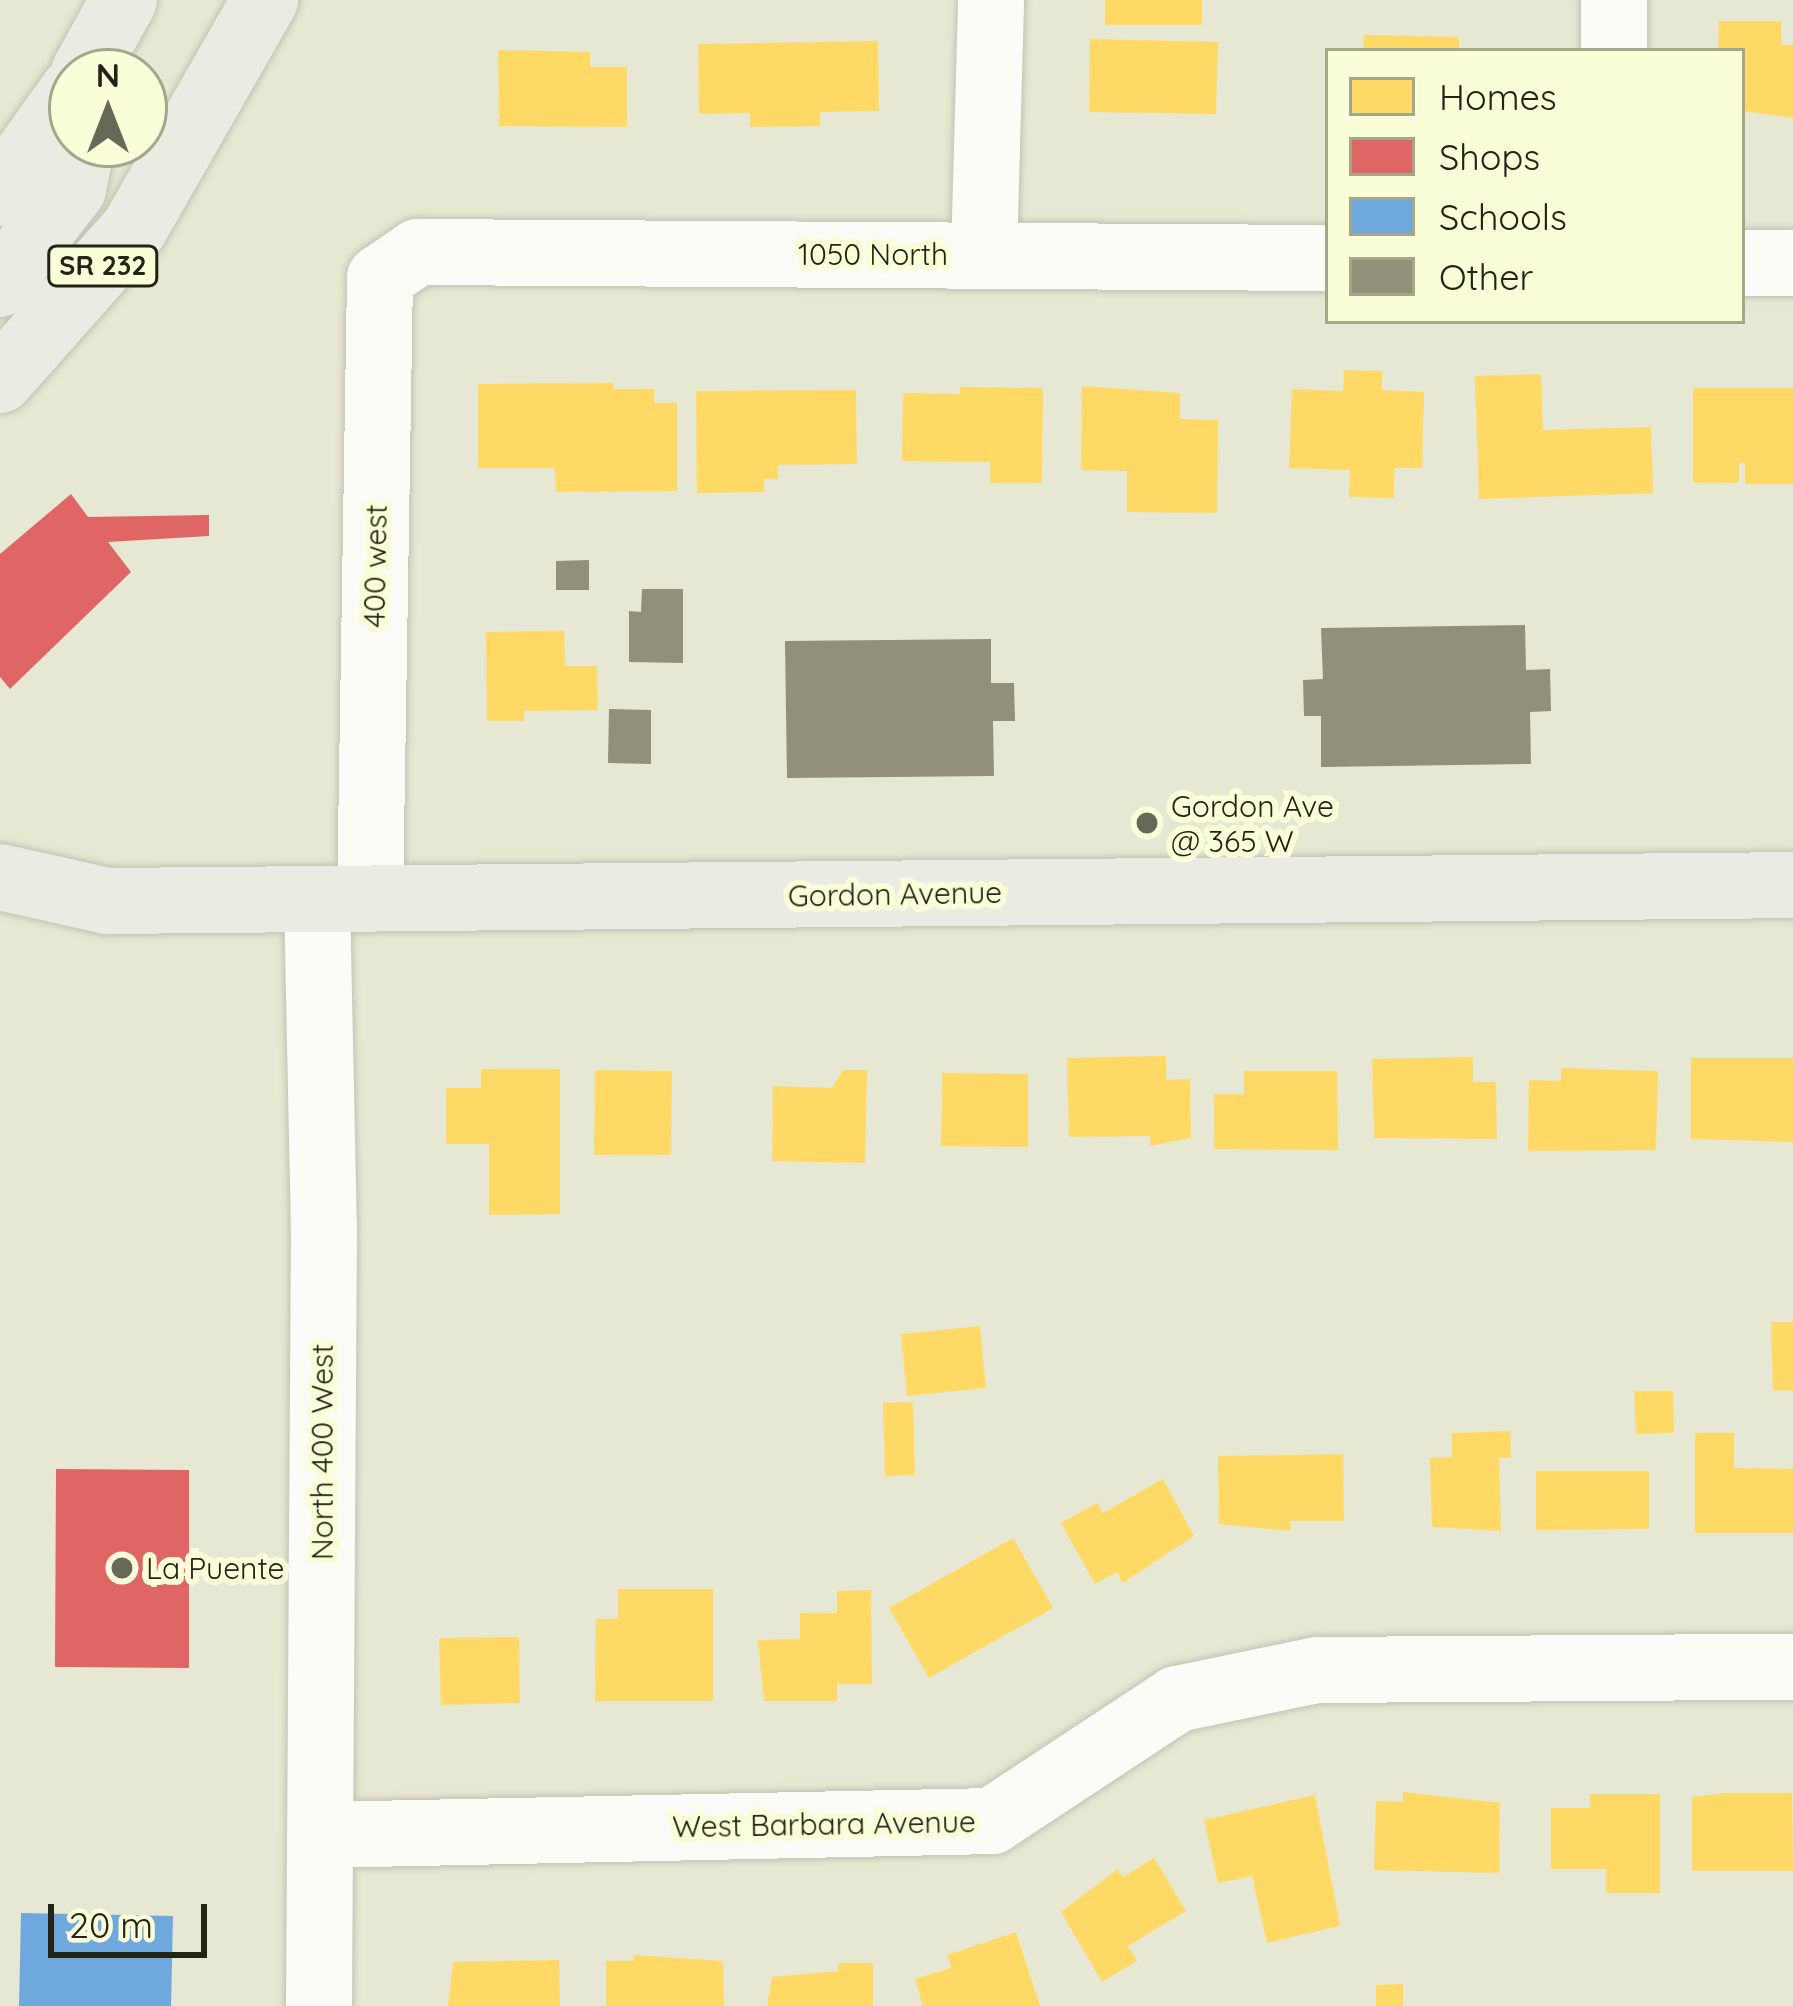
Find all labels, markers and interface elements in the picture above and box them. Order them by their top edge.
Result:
north arrow [48,48,168,168]
legend [1325,48,1745,324]
text: N [96,54,120,95]
text: Homes [1439,74,1557,119]
text: Shops [1439,134,1540,179]
text: Schools [1439,194,1567,239]
street label: 1050 North [798,236,948,272]
road number: SR 232 [46,245,160,287]
text: Other [1439,254,1533,299]
street label: 400 west [356,504,394,628]
place label: Gordon Ave @ 365 W [1171,788,1334,858]
marker: Gordon Ave @ 365 W [1134,810,1160,836]
street label: Gordon Avenue [788,874,1002,914]
street label: North 400 West [304,1344,340,1560]
place label: La Puente [146,1550,284,1586]
marker: La Puente [109,1555,135,1581]
street label: West Barbara Avenue [672,1803,976,1845]
scale bar [54,1880,213,1954]
text: 20 m [69,1902,153,1947]

